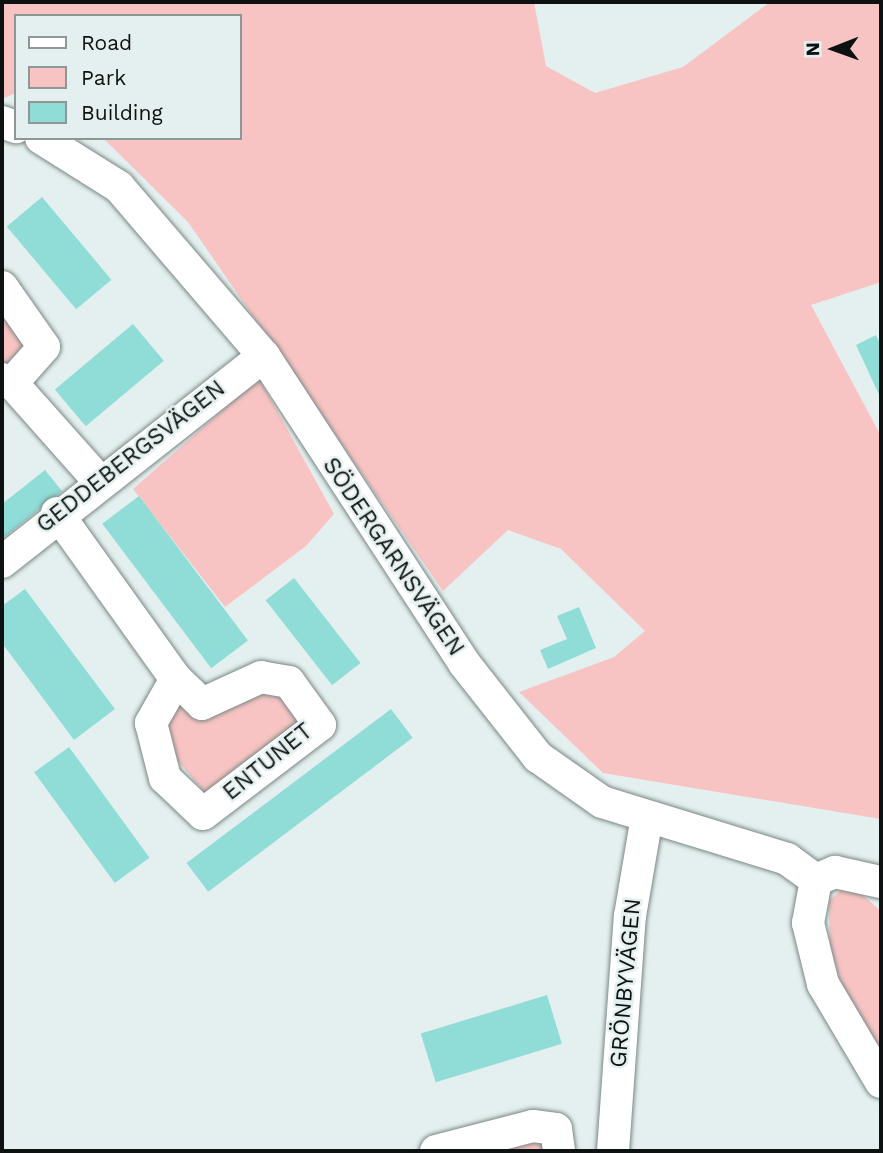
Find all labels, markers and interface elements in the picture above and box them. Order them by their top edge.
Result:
legend [14,14,242,140]
north arrow [799,14,869,84]
text: Road [81,30,132,55]
text: N [801,42,824,57]
text: Park [81,65,126,90]
text: Building [81,100,163,125]
street label: GEDDEBERGSVÄGEN [31,375,231,539]
street label: SÖDERGARNSVÄGEN [316,453,470,661]
street label: ENTUNET [218,718,318,806]
street label: GRÖNBYVÄGEN [605,897,647,1069]

